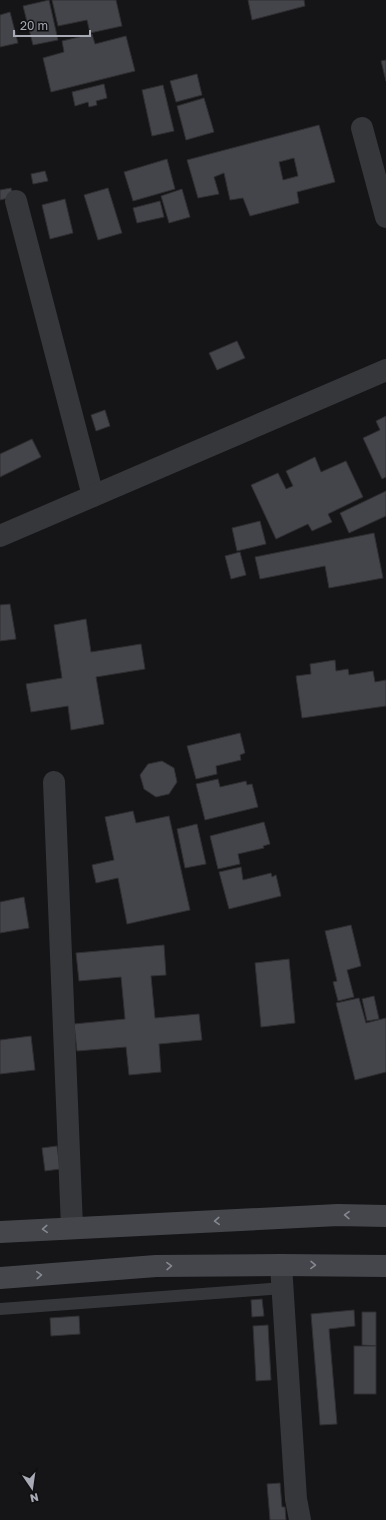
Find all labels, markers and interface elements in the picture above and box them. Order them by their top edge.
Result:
scale bar [14,12,90,38]
text: 20 m [20,18,48,33]
one-way arrow [344,1211,350,1220]
one-way arrow [214,1216,220,1225]
one-way arrow [42,1224,48,1233]
one-way arrow [310,1261,316,1269]
one-way arrow [166,1262,172,1270]
one-way arrow [36,1270,42,1279]
north arrow [12,1468,52,1508]
text: N [29,1491,40,1506]

